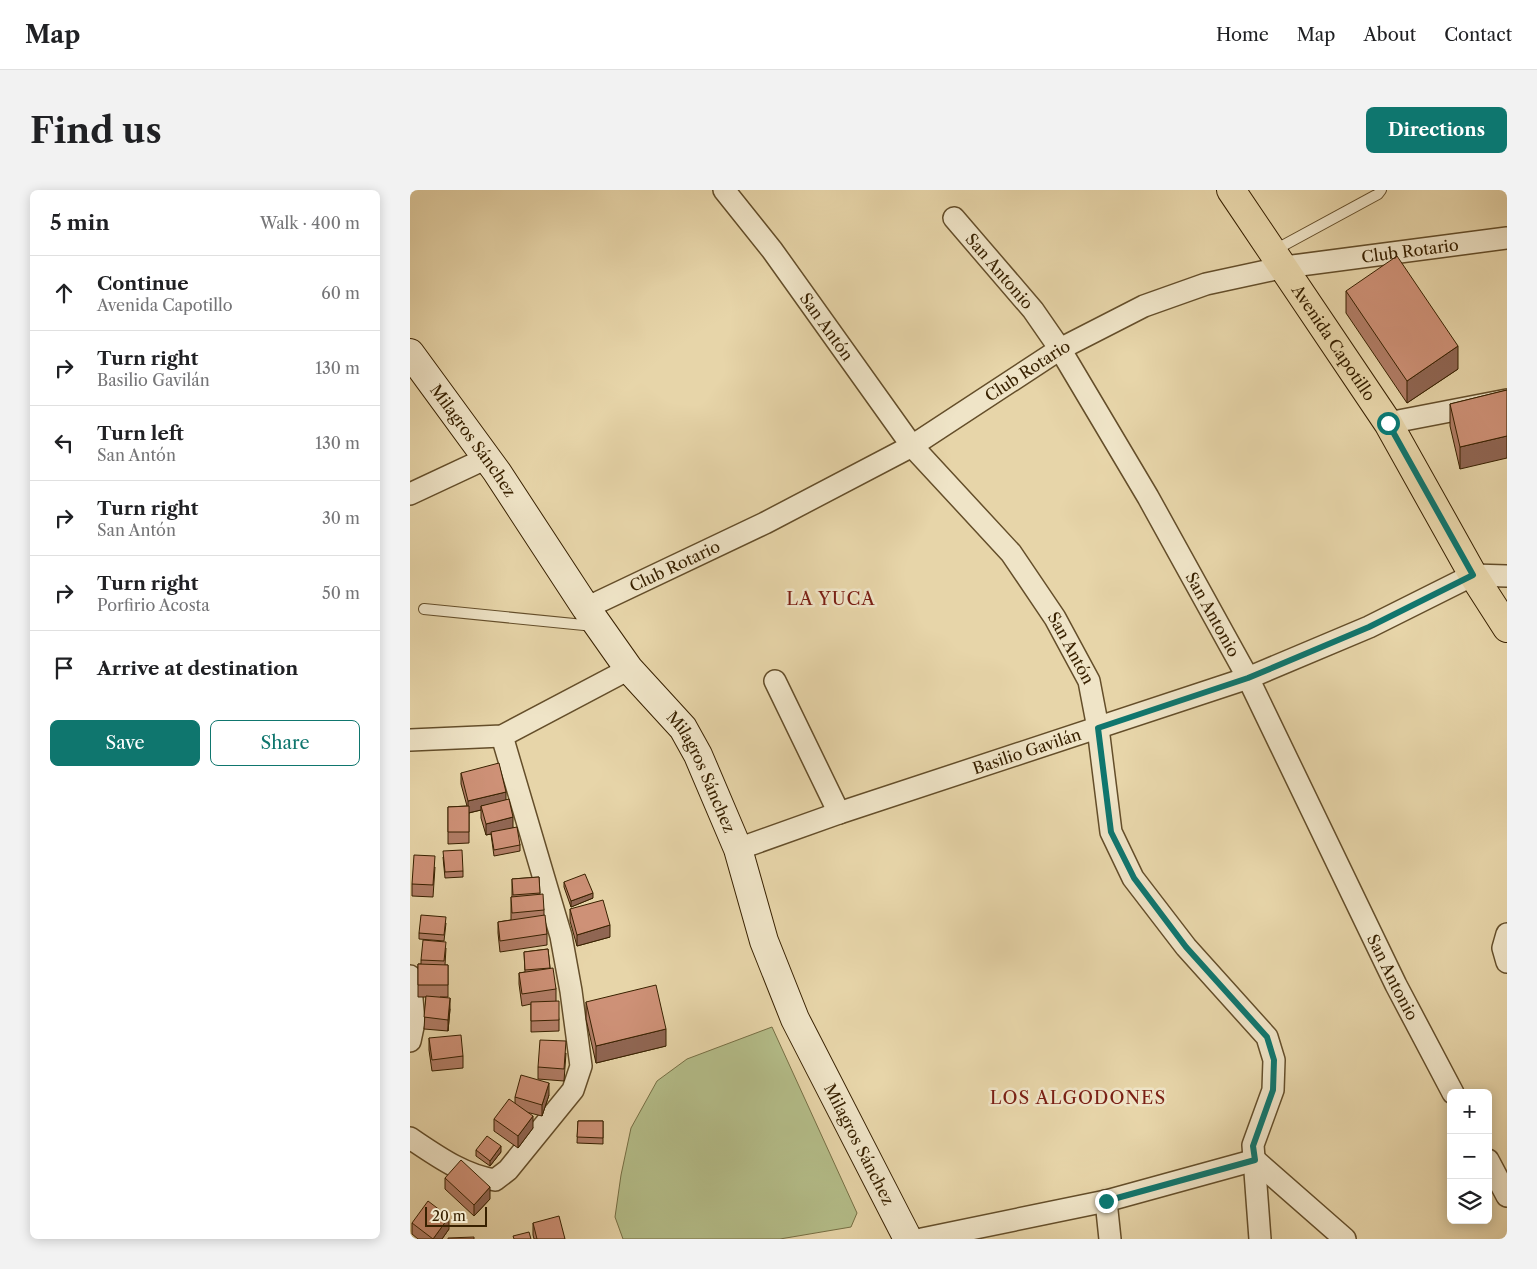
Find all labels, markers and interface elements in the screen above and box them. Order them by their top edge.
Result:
text: Map [25,20,80,49]
text: Home [1216,24,1269,46]
text: Map [1297,24,1335,46]
text: About [1363,24,1416,46]
text: Contact [1444,24,1512,46]
button: Directions [1366,107,1507,153]
text: Find us [30,109,162,152]
text: 5 min [50,210,110,235]
text: Walk · 400 m [260,213,360,233]
street label: San Antonio [961,229,1038,313]
street label: Club Rotario [1360,234,1460,267]
text: Continue [97,272,189,295]
icon: ahead [50,279,78,307]
street label: Avenida Capotillo [1287,280,1380,405]
text: 60 m [321,283,360,303]
street label: San Antón [796,289,858,365]
text: Avenida Capotillo [97,295,232,315]
street label: Club Rotario [981,336,1073,406]
text: Turn right [97,347,198,370]
icon: right [50,354,78,382]
text: 130 m [315,358,360,378]
text: Basilio Gavilán [97,370,210,390]
street label: Milagros Sánchez [426,380,520,501]
route start [1377,412,1400,435]
text: Turn left [97,422,184,445]
icon: left [50,429,78,457]
text: 130 m [315,433,360,453]
text: San Antón [97,445,176,465]
text: Turn right [97,497,198,520]
icon: right [50,504,78,532]
text: 30 m [322,508,360,528]
text: San Antón [97,520,176,540]
street label: Club Rotario [626,536,723,596]
street label: San Antonio [1181,569,1244,660]
text: Turn right [97,572,198,595]
icon: right [50,579,78,607]
text: 50 m [322,583,360,603]
district label: LA YUCA [786,588,876,610]
text: Porfirio Acosta [97,595,210,615]
street label: San Antón [1044,608,1099,687]
icon: arrive [50,654,78,682]
text: Arrive at destination [97,657,298,680]
street label: Milagros Sánchez [662,707,740,836]
button: Save [50,720,200,766]
button: Share [210,720,360,766]
street label: Basilio Gavilán [970,724,1084,778]
street label: San Antonio [1363,931,1423,1024]
street label: Milagros Sánchez [820,1080,899,1208]
district label: LOS ALGODONES [990,1087,1166,1109]
map controls [1447,1089,1492,1224]
button: + [1447,1089,1492,1134]
button: − [1447,1134,1492,1179]
button: layers [1447,1179,1492,1224]
route end [1095,1190,1118,1213]
scale bar [425,1204,488,1227]
text: 20 m [432,1207,466,1225]

